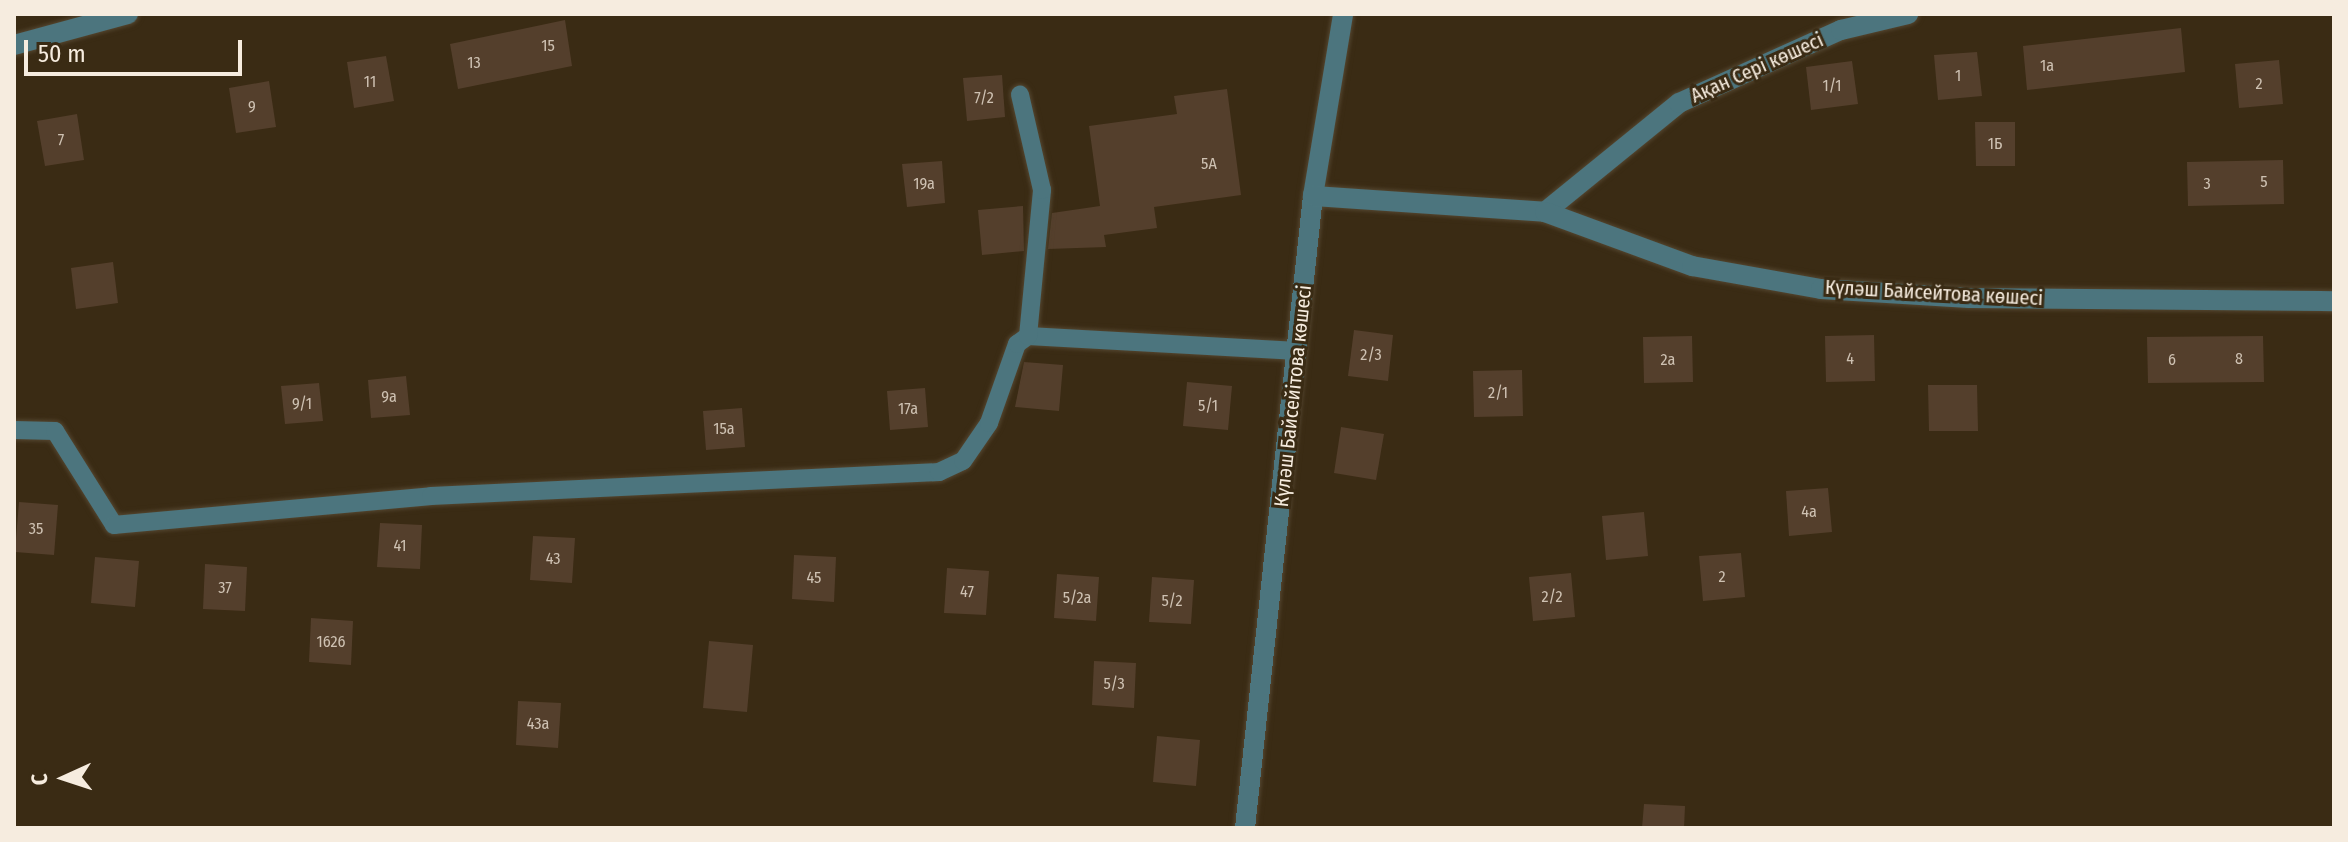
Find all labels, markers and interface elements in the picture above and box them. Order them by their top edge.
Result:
scale bar [28,24,246,74]
street label: Ақан Сері көшесі [1687,28,1827,108]
house number: 15 [541,36,555,56]
text: 50 m [38,40,86,68]
house number: 13 [467,53,481,73]
house number: 1а [2040,56,2054,76]
house number: 1 [1955,66,1961,86]
house number: 11 [364,72,376,92]
house number: 2 [2255,74,2263,94]
house number: 1/1 [1822,76,1842,96]
house number: 7/2 [974,88,994,108]
house number: 9 [248,97,256,117]
house number: 7 [58,130,64,150]
house number: 1Б [1988,134,2002,154]
house number: 5А [1201,154,1217,174]
house number: 5 [2260,172,2268,192]
house number: 19а [913,174,935,194]
house number: 3 [2203,174,2211,194]
street label: Күләш Байсейтова көшесі [1824,275,2044,311]
street label: Күләш Байсейітова көшесі [1269,284,1317,508]
house number: 2/3 [1360,345,1382,365]
house number: 4 [1846,349,1854,369]
house number: 8 [2235,349,2243,369]
house number: 2а [1661,350,1675,370]
house number: 6 [2168,350,2176,370]
house number: 2/1 [1488,383,1508,403]
house number: 9а [381,387,397,407]
house number: 9/1 [292,394,312,414]
house number: 5/1 [1198,396,1218,416]
house number: 17а [898,399,918,419]
house number: 15а [713,419,735,439]
house number: 4а [1801,502,1817,522]
house number: 35 [29,519,43,539]
house number: 41 [393,536,407,556]
house number: 43 [546,549,560,569]
house number: 2 [1718,567,1726,587]
house number: 45 [807,568,821,588]
house number: 37 [218,578,232,598]
house number: 47 [960,582,974,602]
house number: 2/2 [1542,587,1562,607]
house number: 5/2а [1063,588,1091,608]
house number: 5/2 [1162,591,1182,611]
house number: 1626 [316,632,346,652]
house number: 5/3 [1103,674,1125,694]
house number: 43а [527,714,549,734]
north arrow [24,738,104,818]
text: С [26,773,53,786]

